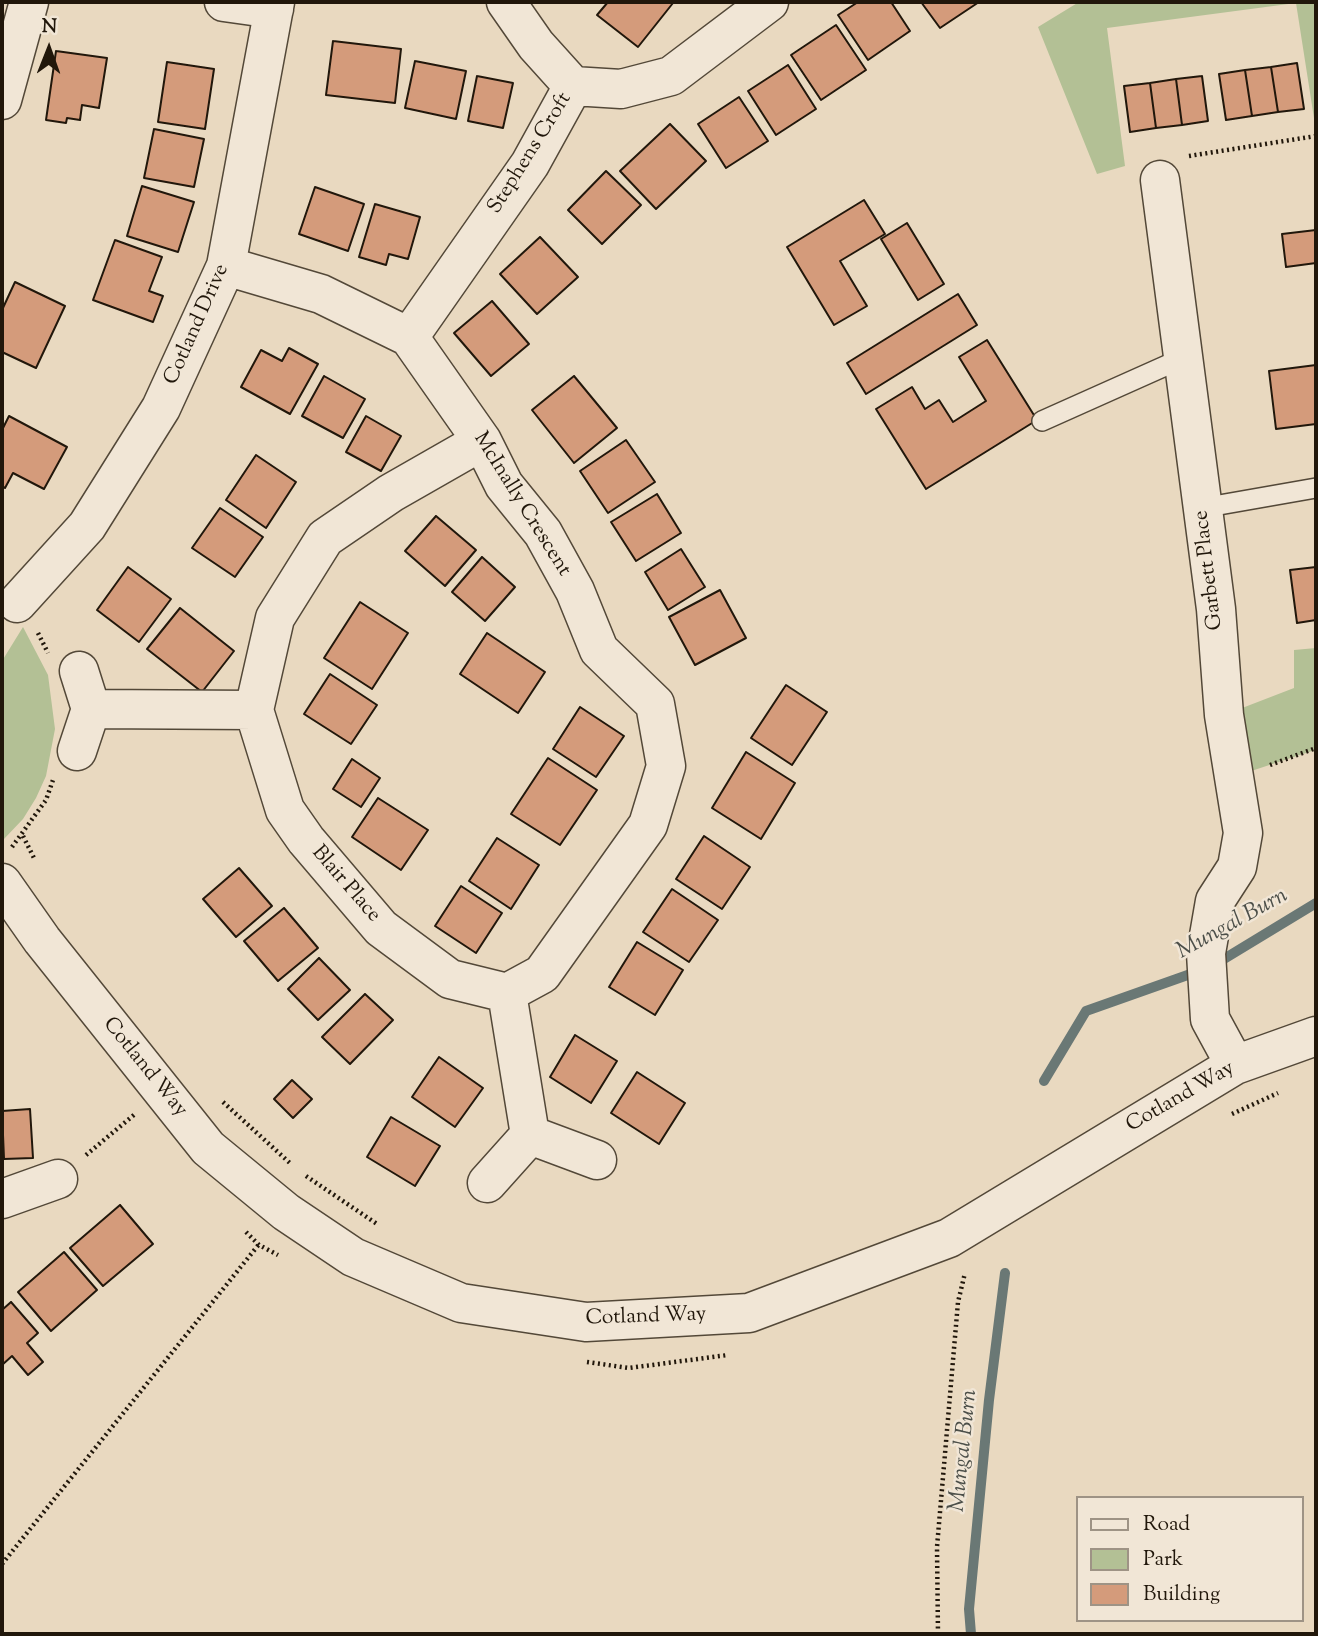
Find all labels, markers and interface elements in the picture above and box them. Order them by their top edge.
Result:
north arrow [14,14,84,84]
text: N [42,14,57,41]
street label: Stephens Croft [484,89,578,219]
street label: Cotland Drive [160,261,236,389]
street label: McInally Crescent [467,428,575,582]
street label: Garbett Place [1190,509,1230,631]
street label: Blair Place [305,842,385,928]
water label: Mungal Burn [1172,883,1294,967]
street label: Cotland Way [96,1013,192,1123]
street label: Cotland Way [1122,1057,1240,1139]
street label: Cotland Way [585,1303,707,1333]
water label: Mungal Burn [945,1388,985,1514]
legend [1076,1496,1304,1622]
text: Road [1143,1510,1190,1540]
text: Park [1143,1545,1183,1575]
text: Building [1143,1580,1220,1610]

